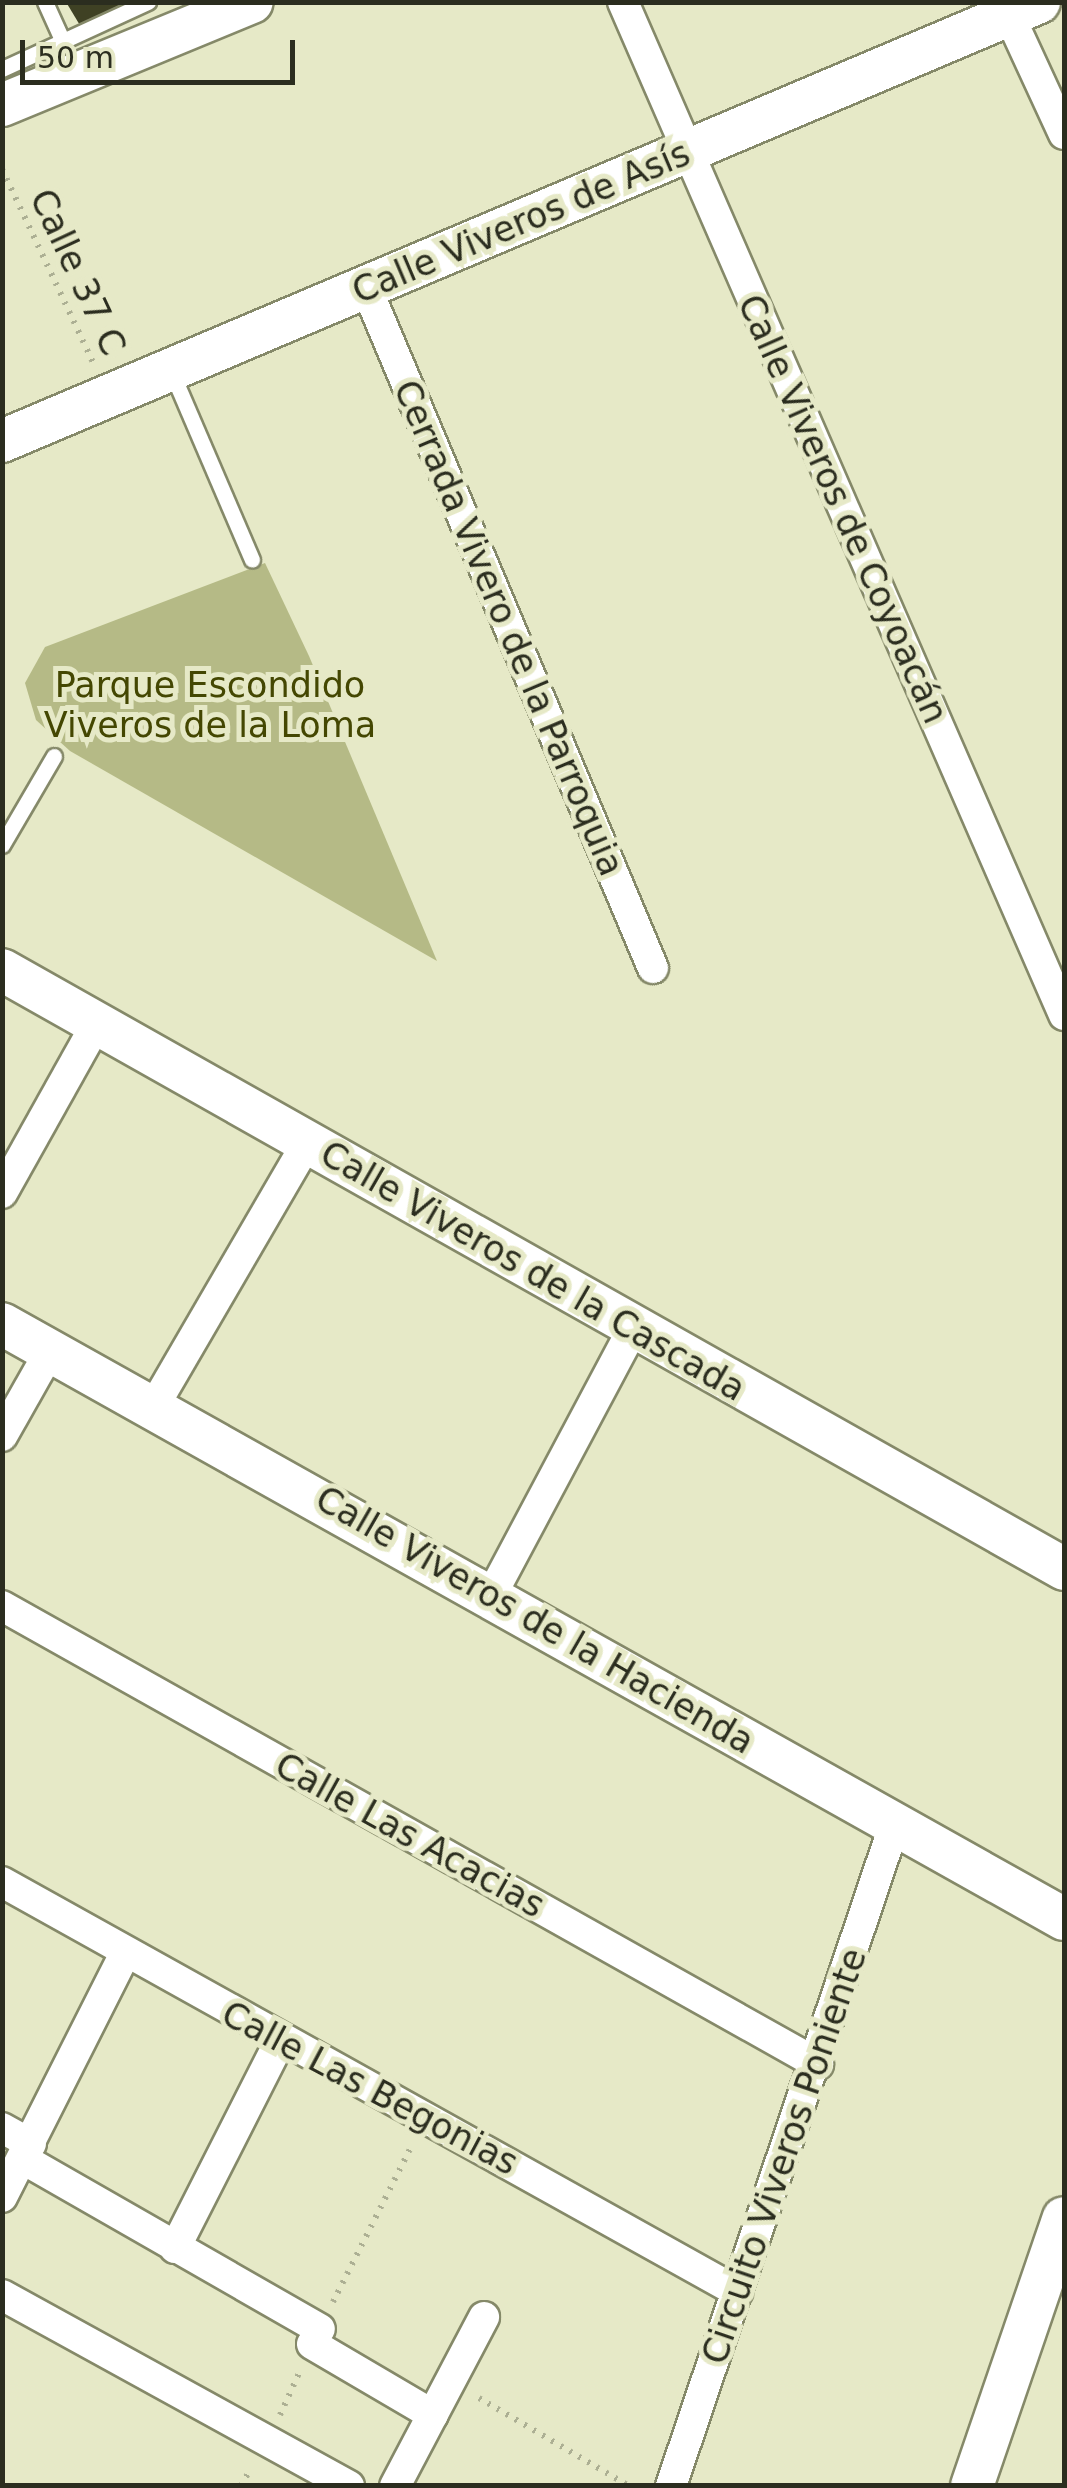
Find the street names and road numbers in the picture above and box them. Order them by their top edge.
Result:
street label: Calle Viveros de Asís [346,132,696,312]
street label: Calle 37 C [21,182,135,362]
street label: Calle Viveros de Coyoacán [729,288,957,730]
street label: Cerrada Vivero de la Parroquia [385,374,633,882]
street label: Calle Viveros de la Cascada [313,1132,753,1410]
street label: Calle Viveros de la Hacienda [309,1477,761,1763]
street label: Calle Las Acacias [268,1744,552,1926]
street label: Circuito Viveros Poniente [693,1943,875,2369]
street label: Calle Las Begonias [215,1992,525,2184]

